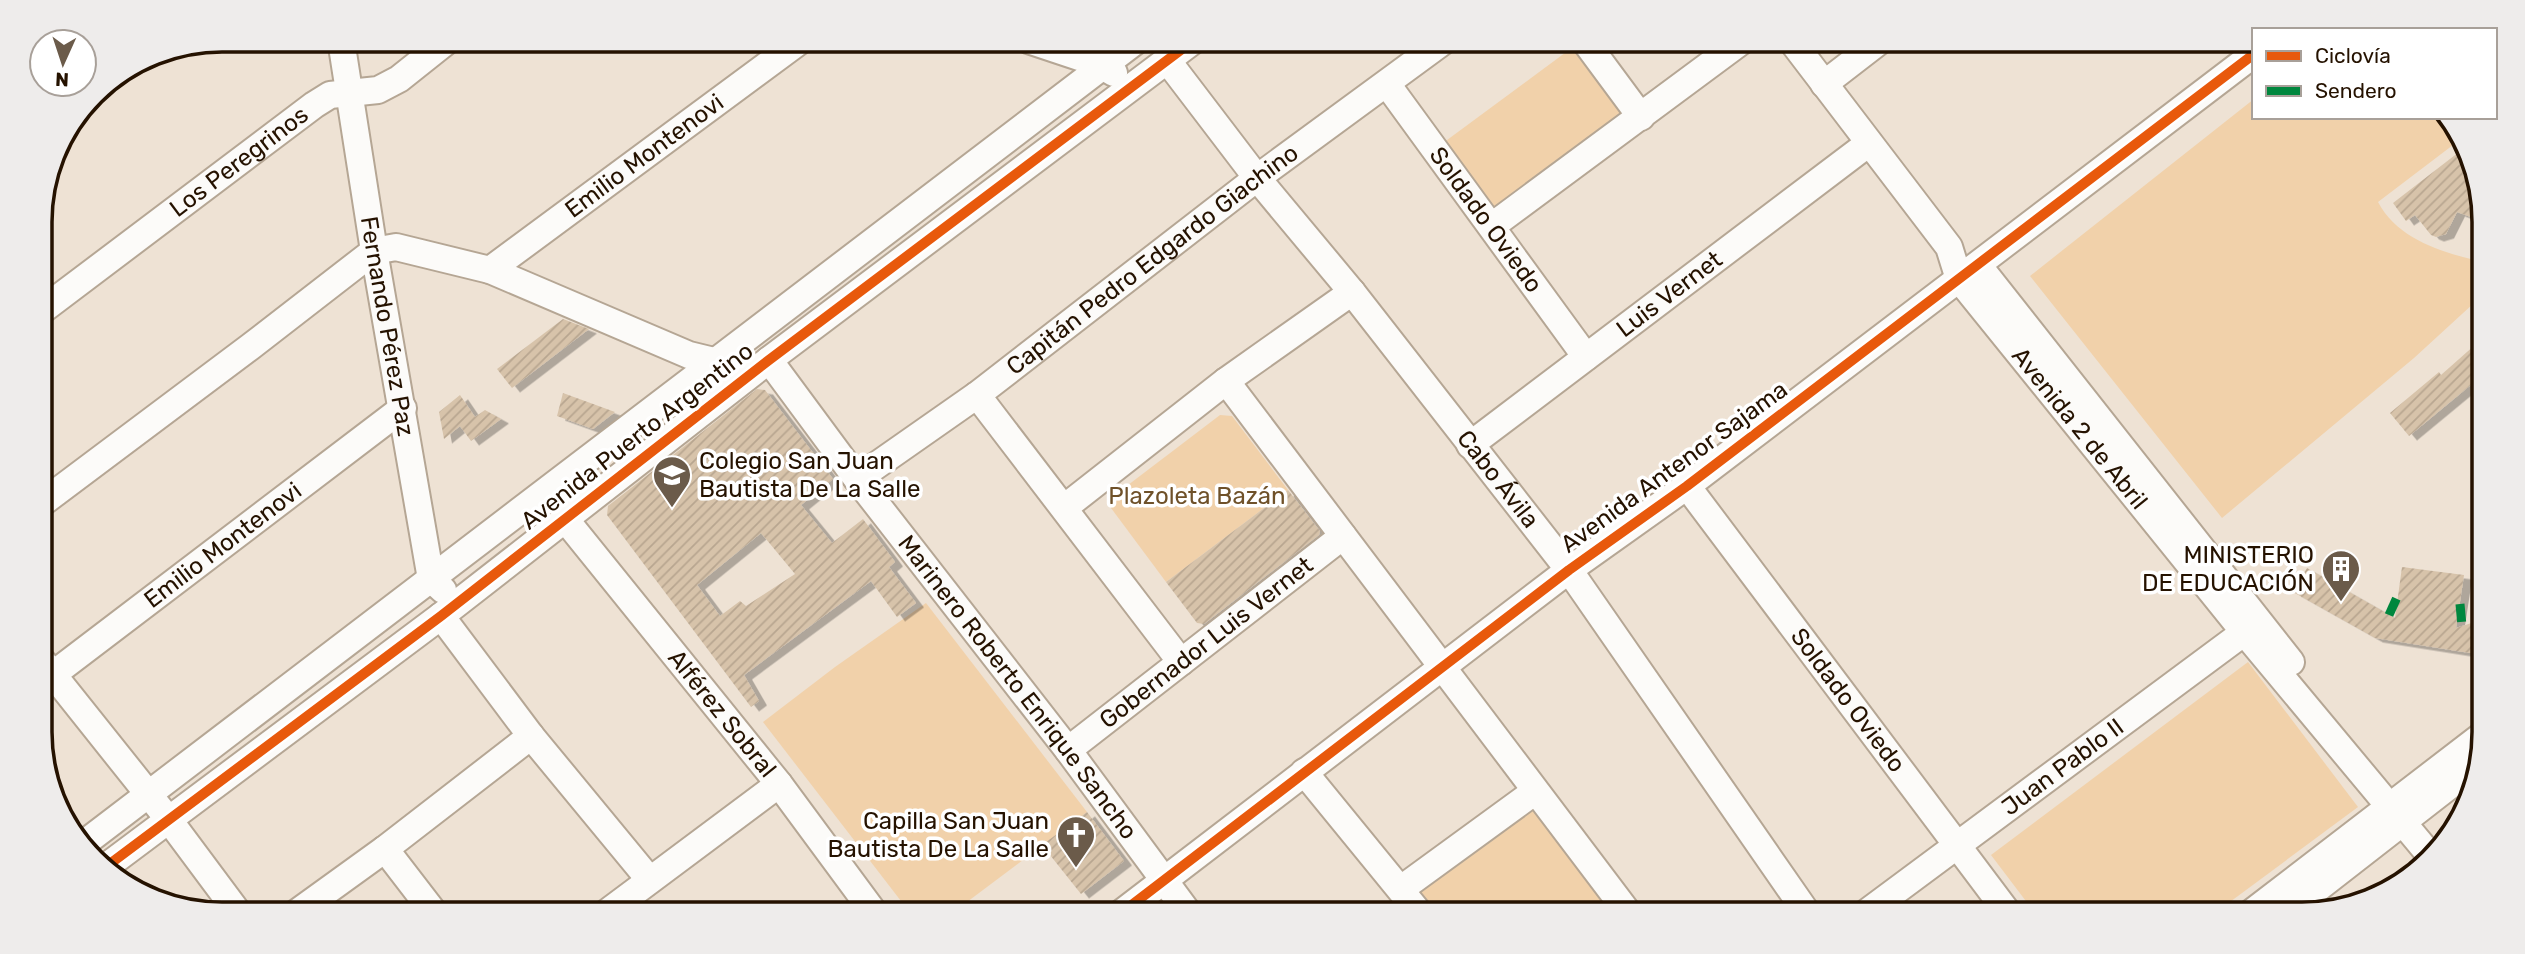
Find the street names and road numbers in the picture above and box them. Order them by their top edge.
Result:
street label: Emilio Montenovi [560,88,729,224]
street label: Los Peregrinos [164,100,314,223]
street label: Capitán Pedro Edgardo Giachino [1001,139,1304,381]
street label: Soldado Oviedo [1424,142,1548,298]
street label: Fernando Pérez Paz [355,214,420,438]
street label: Luis Vernet [1611,245,1728,343]
street label: Avenida Puerto Argentino [515,337,759,535]
street label: Avenida 2 de Abril [2006,342,2153,515]
street label: Avenida Antenor Sajama [1555,375,1793,559]
street label: Cabo Ávila [1451,425,1545,533]
street label: Emilio Montenovi [139,476,307,614]
street label: Marinero Roberto Enrique Sancho [892,530,1143,845]
street label: Gobernador Luis Vernet [1094,551,1318,734]
street label: Soldado Oviedo [1785,623,1911,778]
street label: Alférez Sobral [662,644,782,783]
street label: Juan Pablo II [1996,713,2129,821]

